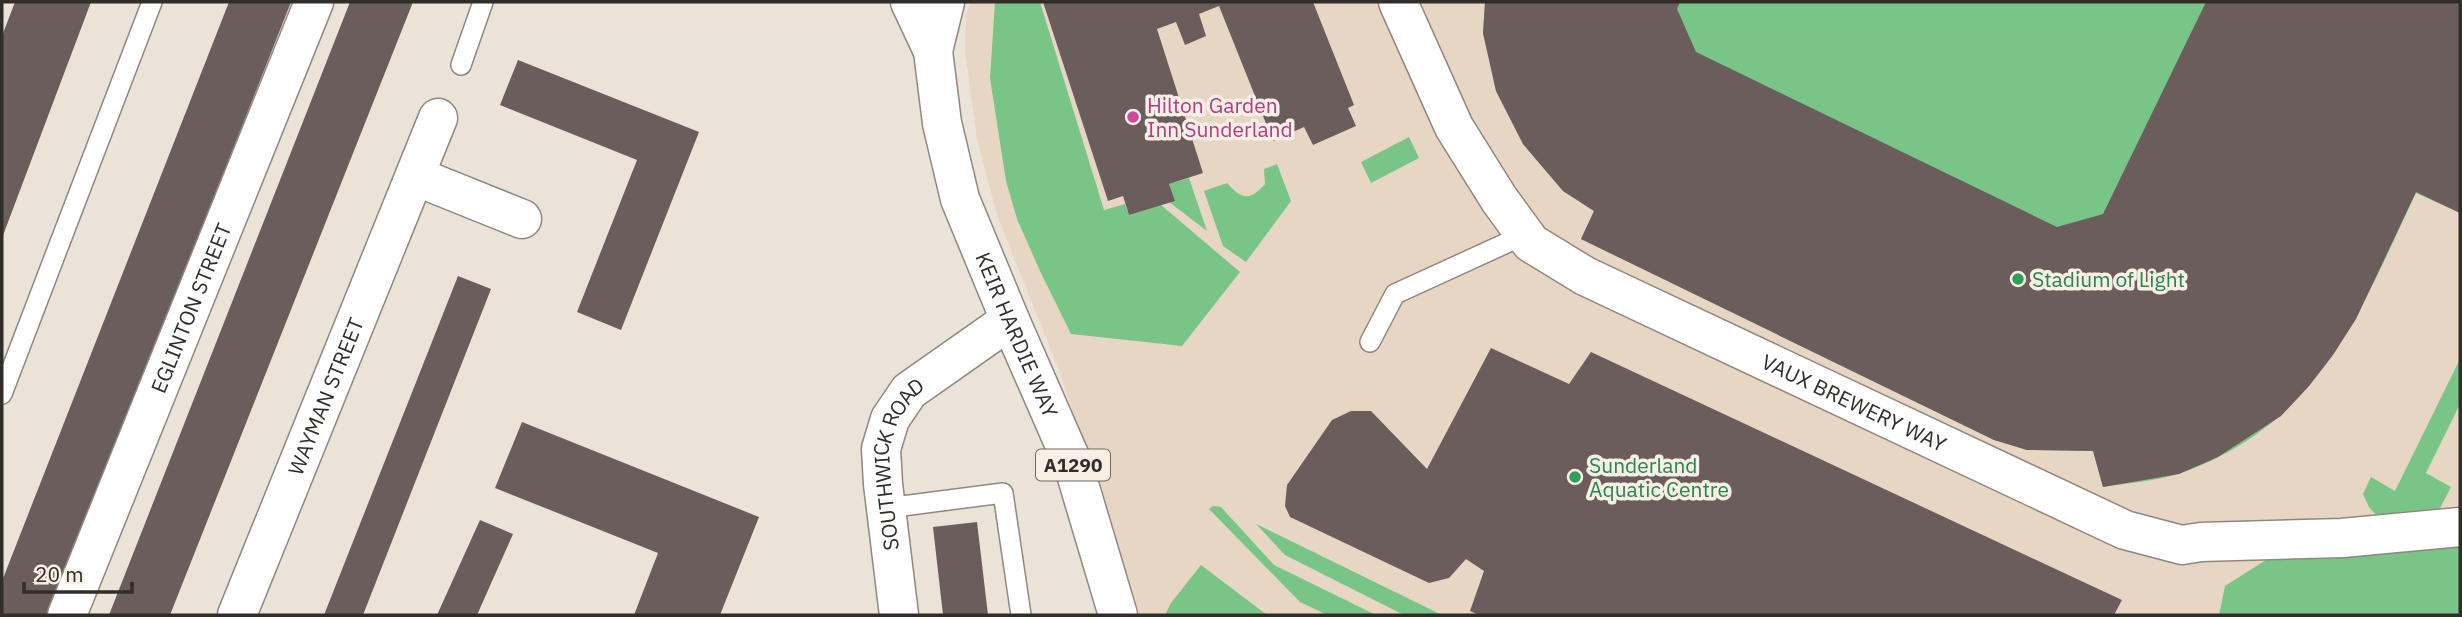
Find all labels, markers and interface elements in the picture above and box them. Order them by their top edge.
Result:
place label: Hilton Garden Inn Sunderland [1147,91,1293,143]
marker: Hilton Garden Inn Sunderland [1125,109,1141,125]
street label: EGLINTON STREET [144,219,237,397]
street label: KEIR HARDIE WAY [969,248,1065,422]
place label: Stadium of Light [2032,265,2185,293]
marker: Stadium of Light [2010,271,2026,287]
street label: WAYMAN STREET [281,313,370,479]
street label: VAUX BREWERY WAY [1757,347,1952,458]
street label: SOUTHWICK ROAD [867,371,929,552]
road number: A1290 [1036,450,1110,480]
place label: Sunderland Aquatic Centre [1589,451,1729,503]
marker: Sunderland Aquatic Centre [1567,469,1583,485]
scale bar [24,550,133,594]
text: 20 m [35,560,84,588]

